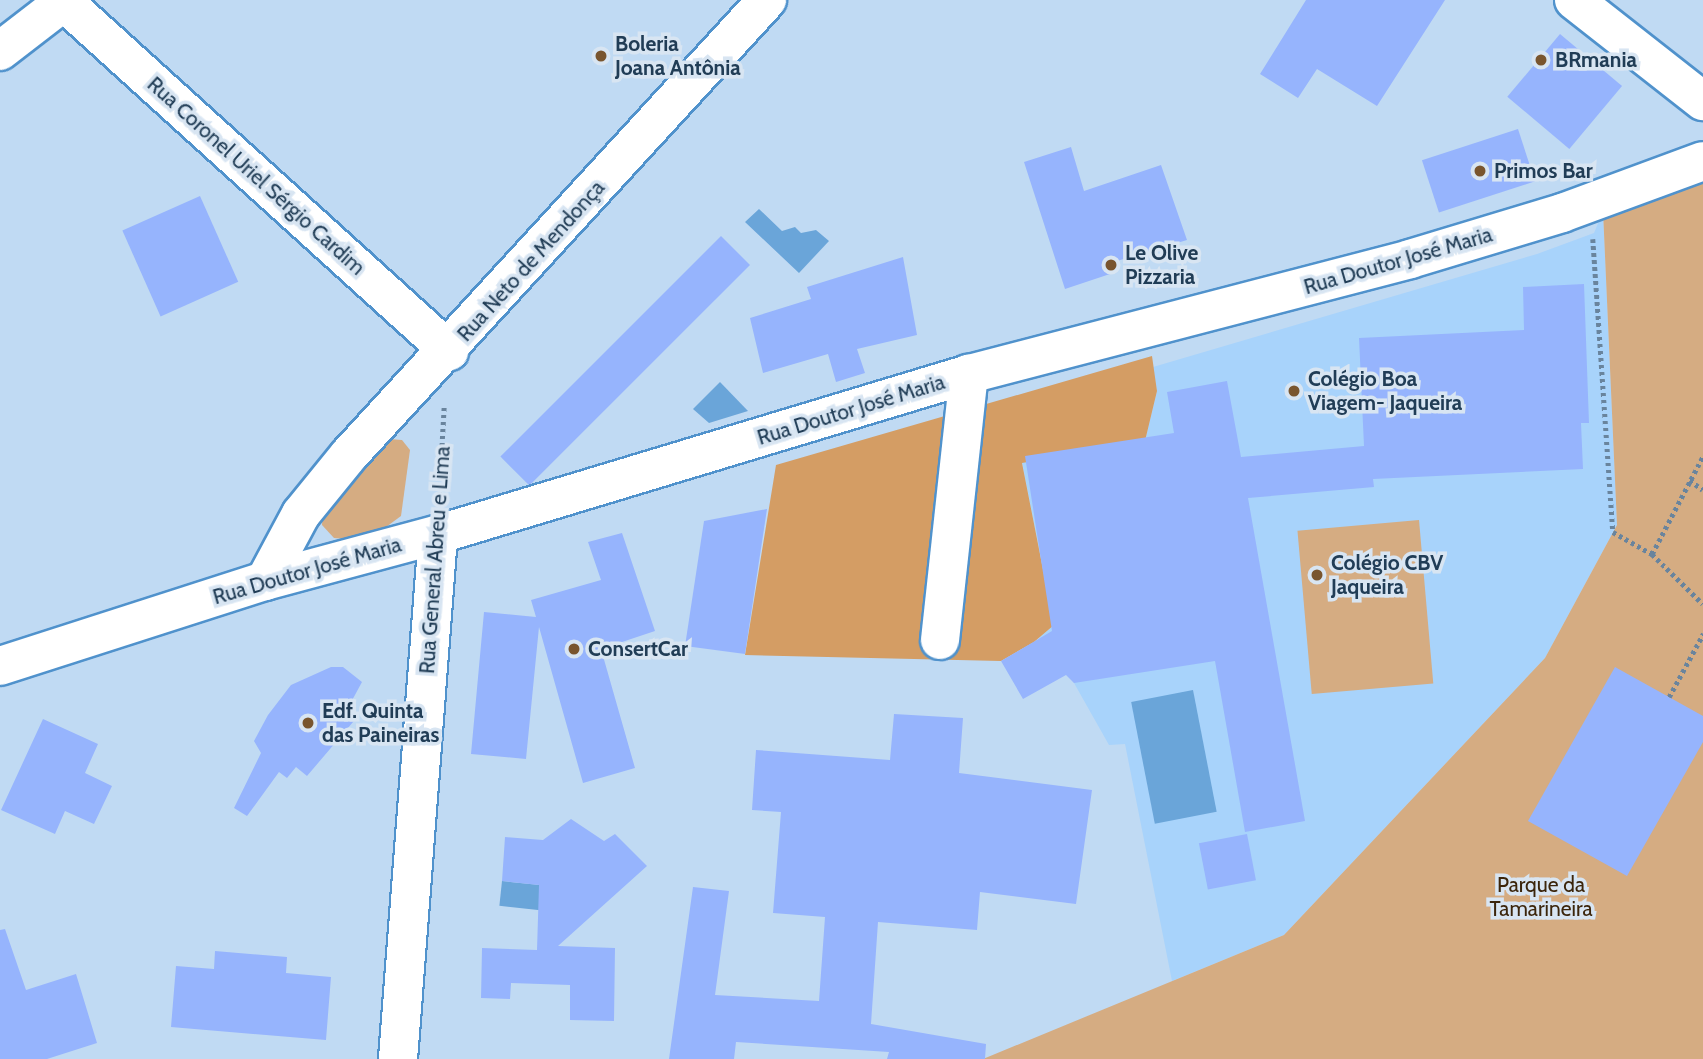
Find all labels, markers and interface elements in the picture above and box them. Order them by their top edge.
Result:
place label: Boleria Joana Antônia [615,31,741,81]
place label: BRmania [1555,47,1637,73]
marker: Boleria Joana Antônia [593,48,609,64]
marker: BRmania [1533,52,1549,68]
street label: Rua Coronel Uriel Sérgio Cardim [142,72,370,280]
place label: Primos Bar [1494,158,1593,184]
marker: Primos Bar [1472,163,1488,179]
street label: Rua Neto de Mendonça [452,175,610,347]
street label: Rua Doutor José Maria [1301,222,1495,300]
place label: Le Olive Pizzaria [1125,240,1198,290]
marker: Le Olive Pizzaria [1103,257,1119,273]
place label: Colégio Boa Viagem- Jaqueira [1308,366,1462,416]
street label: Rua Doutor José Maria [754,369,948,451]
marker: Colégio Boa Viagem- Jaqueira [1286,383,1302,399]
street label: Rua General Abreu e Lima [414,445,456,675]
street label: Rua Doutor José Maria [210,532,404,610]
place label: Colégio CBV Jaqueira [1331,550,1443,600]
marker: Colégio CBV Jaqueira [1309,567,1325,583]
place label: ConsertCar [588,636,688,662]
marker: ConsertCar [566,641,582,657]
place label: Edf. Quinta das Paineiras [322,698,439,748]
marker: Edf. Quinta das Paineiras [300,715,316,731]
park label: Parque da Tamarineira [1489,872,1593,922]

